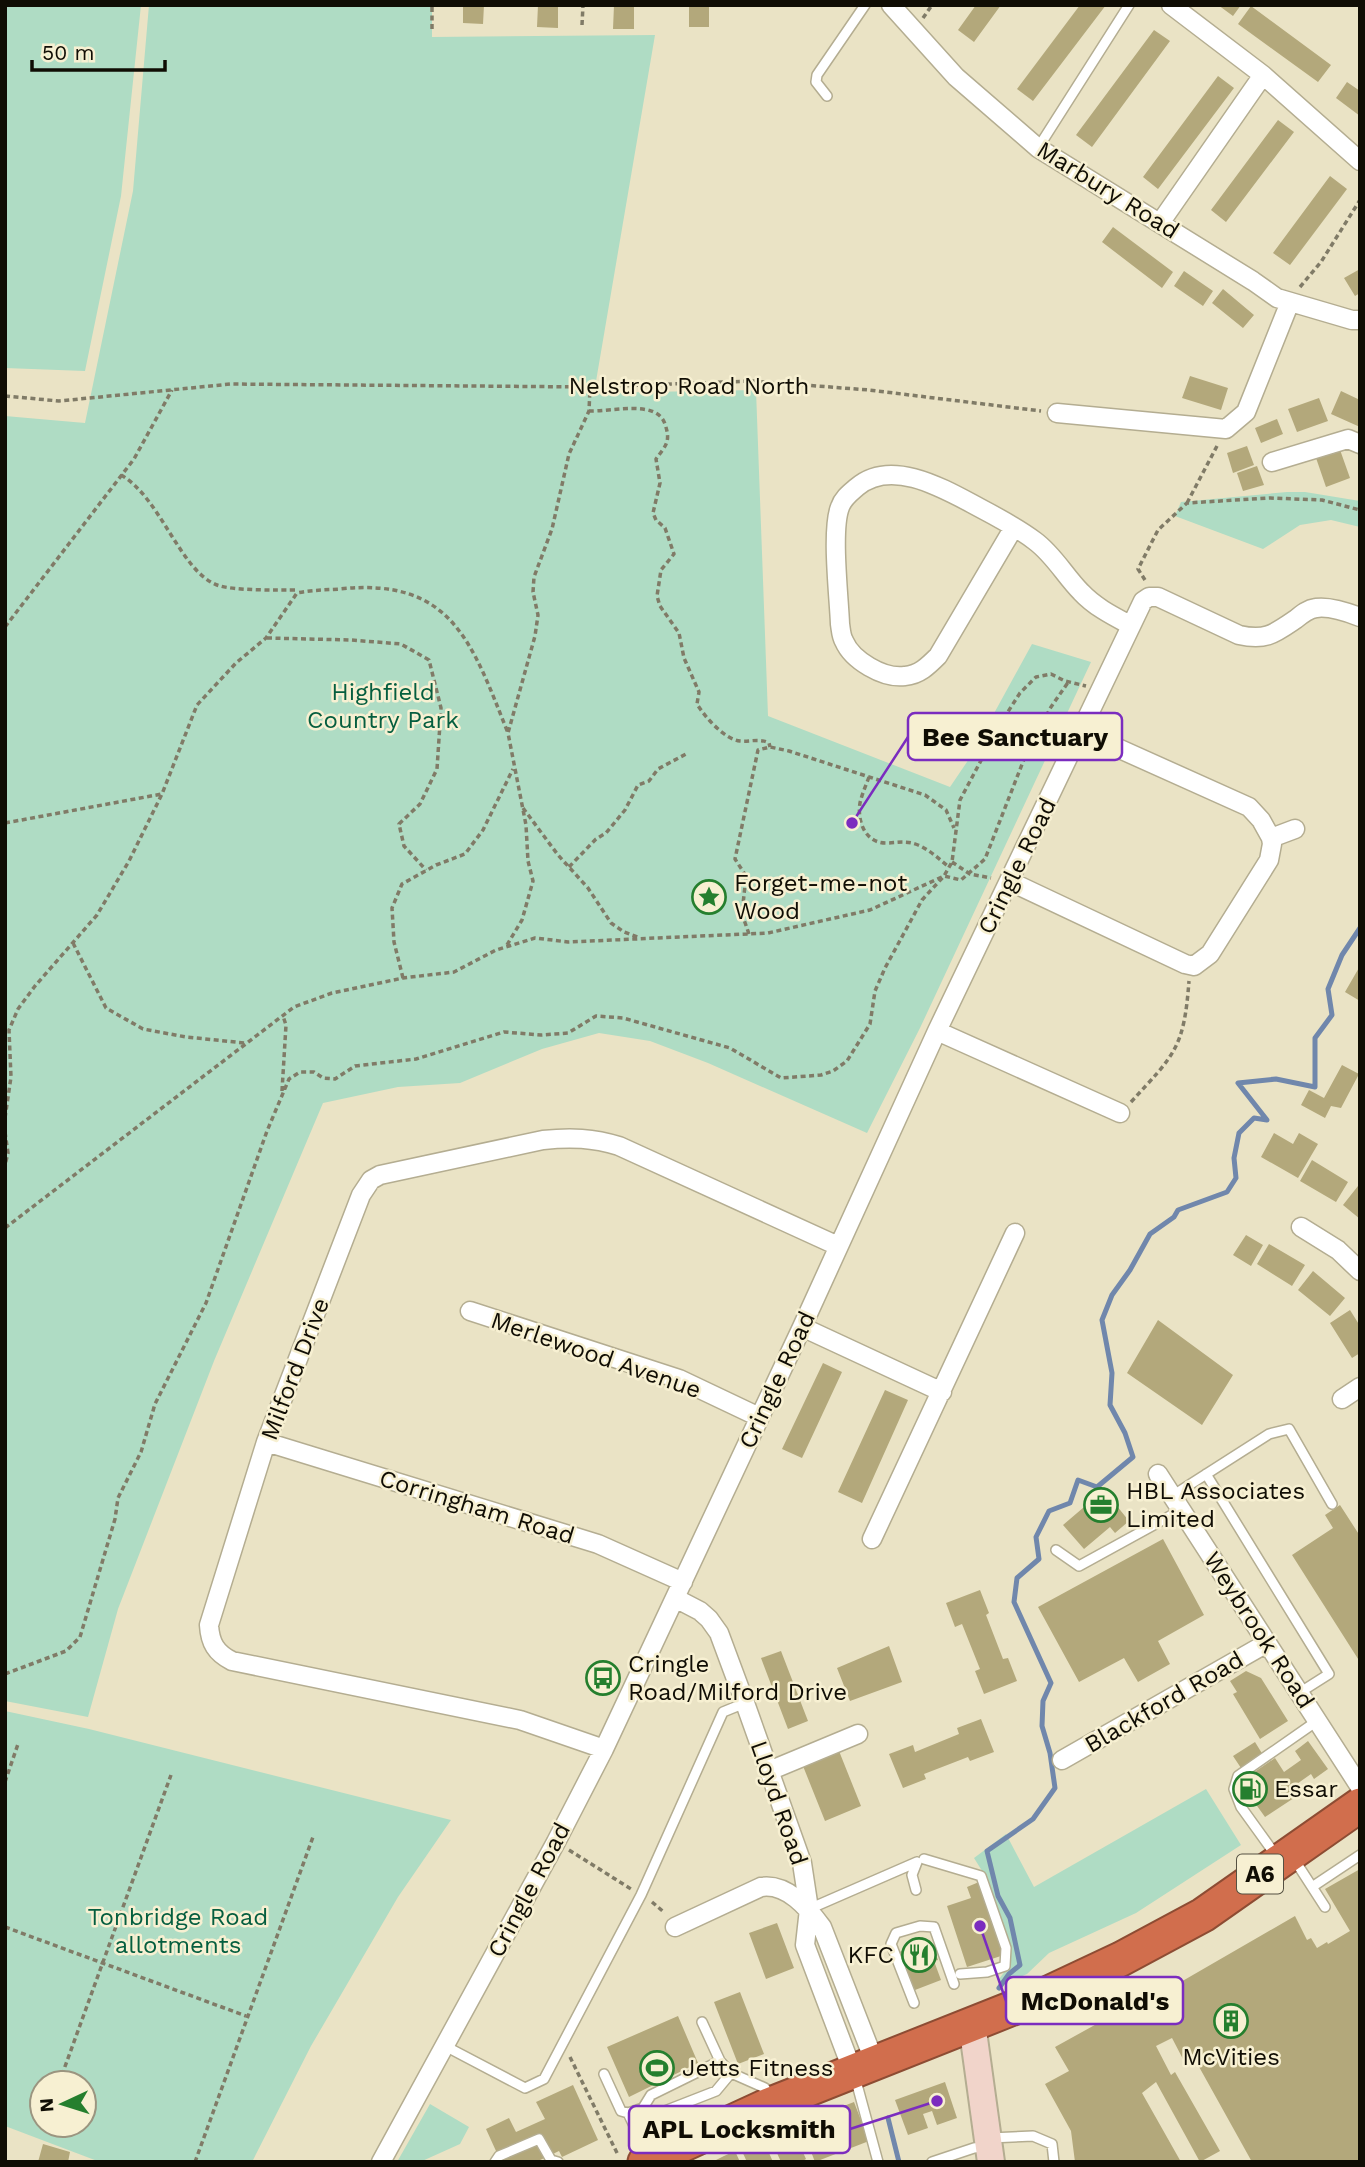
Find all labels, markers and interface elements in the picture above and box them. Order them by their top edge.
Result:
scale bar [32,28,164,72]
text: 50 m [42,40,94,65]
street label: Marbury Road [1032,135,1184,245]
street label: Nelstrop Road North [569,372,809,400]
park label: Highfield Country Park [307,678,459,734]
callout: Bee Sanctuary [908,713,1122,760]
text: Bee Sanctuary [922,722,1108,752]
street label: Cringle Road [972,793,1062,939]
place label: Forget-me-not Wood [734,869,907,925]
place icon: Forget-me-not Wood [690,878,728,916]
street label: Milford Drive [255,1294,335,1444]
street label: Merlewood Avenue [487,1306,705,1404]
street label: Cringle Road [733,1307,821,1453]
street label: Corringham Road [376,1464,578,1550]
place label: HBL Associates Limited [1126,1477,1305,1533]
office icon: HBL Associates Limited [1082,1486,1120,1524]
street label: Weybrook Road [1198,1546,1320,1714]
street label: Blackford Road [1080,1645,1248,1759]
place label: Cringle Road/Milford Drive [628,1650,847,1706]
bus stop icon: Cringle Road/Milford Drive [584,1659,622,1697]
street label: Lloyd Road [745,1737,813,1869]
fuel station icon: Essar [1231,1770,1269,1808]
place label: Essar [1274,1775,1338,1803]
street label: Cringle Road [482,1818,576,1962]
road number: A6 [1237,1854,1283,1894]
park label: Tonbridge Road allotments [88,1903,268,1959]
restaurant icon: KFC [900,1936,938,1974]
place label: KFC [847,1941,894,1969]
callout: McDonald's [1006,1977,1183,2024]
text: McDonald's [1021,1986,1170,2016]
building icon: McVities [1212,2002,1250,2040]
place label: McVities [1182,2043,1280,2071]
sports icon: Jetts Fitness [638,2049,676,2087]
place label: Jetts Fitness [682,2054,833,2082]
north arrow [28,2069,98,2139]
text: N [35,2097,59,2113]
callout: APL Locksmith [629,2106,850,2153]
text: APL Locksmith [642,2114,836,2144]

